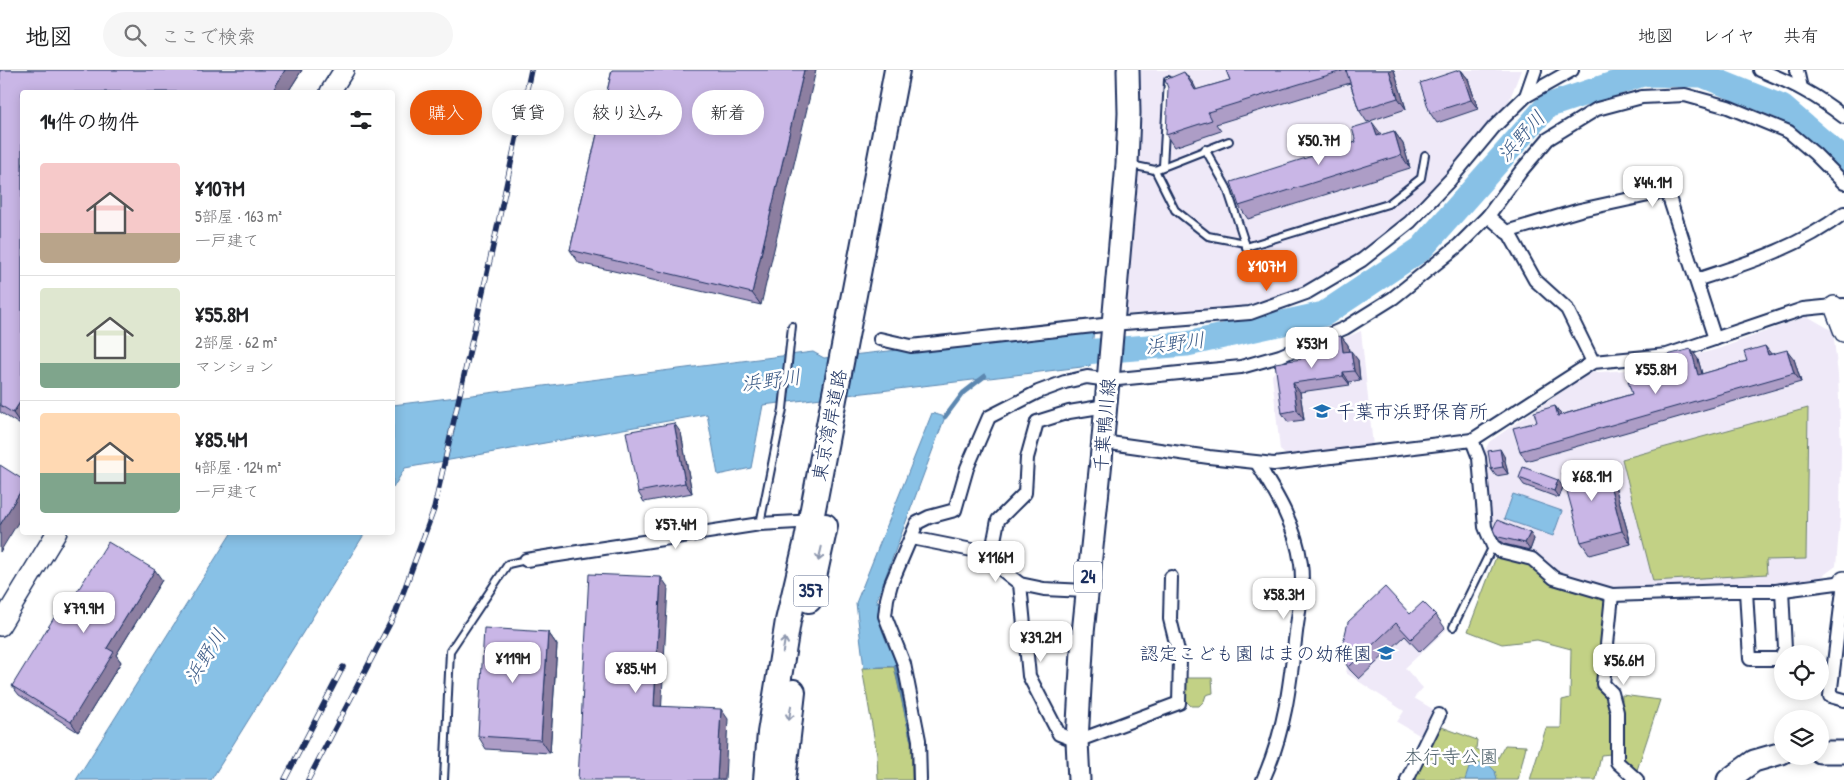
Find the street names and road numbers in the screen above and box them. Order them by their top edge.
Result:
street label: 東京湾岸道路 [805,367,853,483]
street label: 千葉鴨川線 [1087,377,1121,473]
road number: 24 [1074,562,1102,592]
road number: 357 [794,576,828,606]

